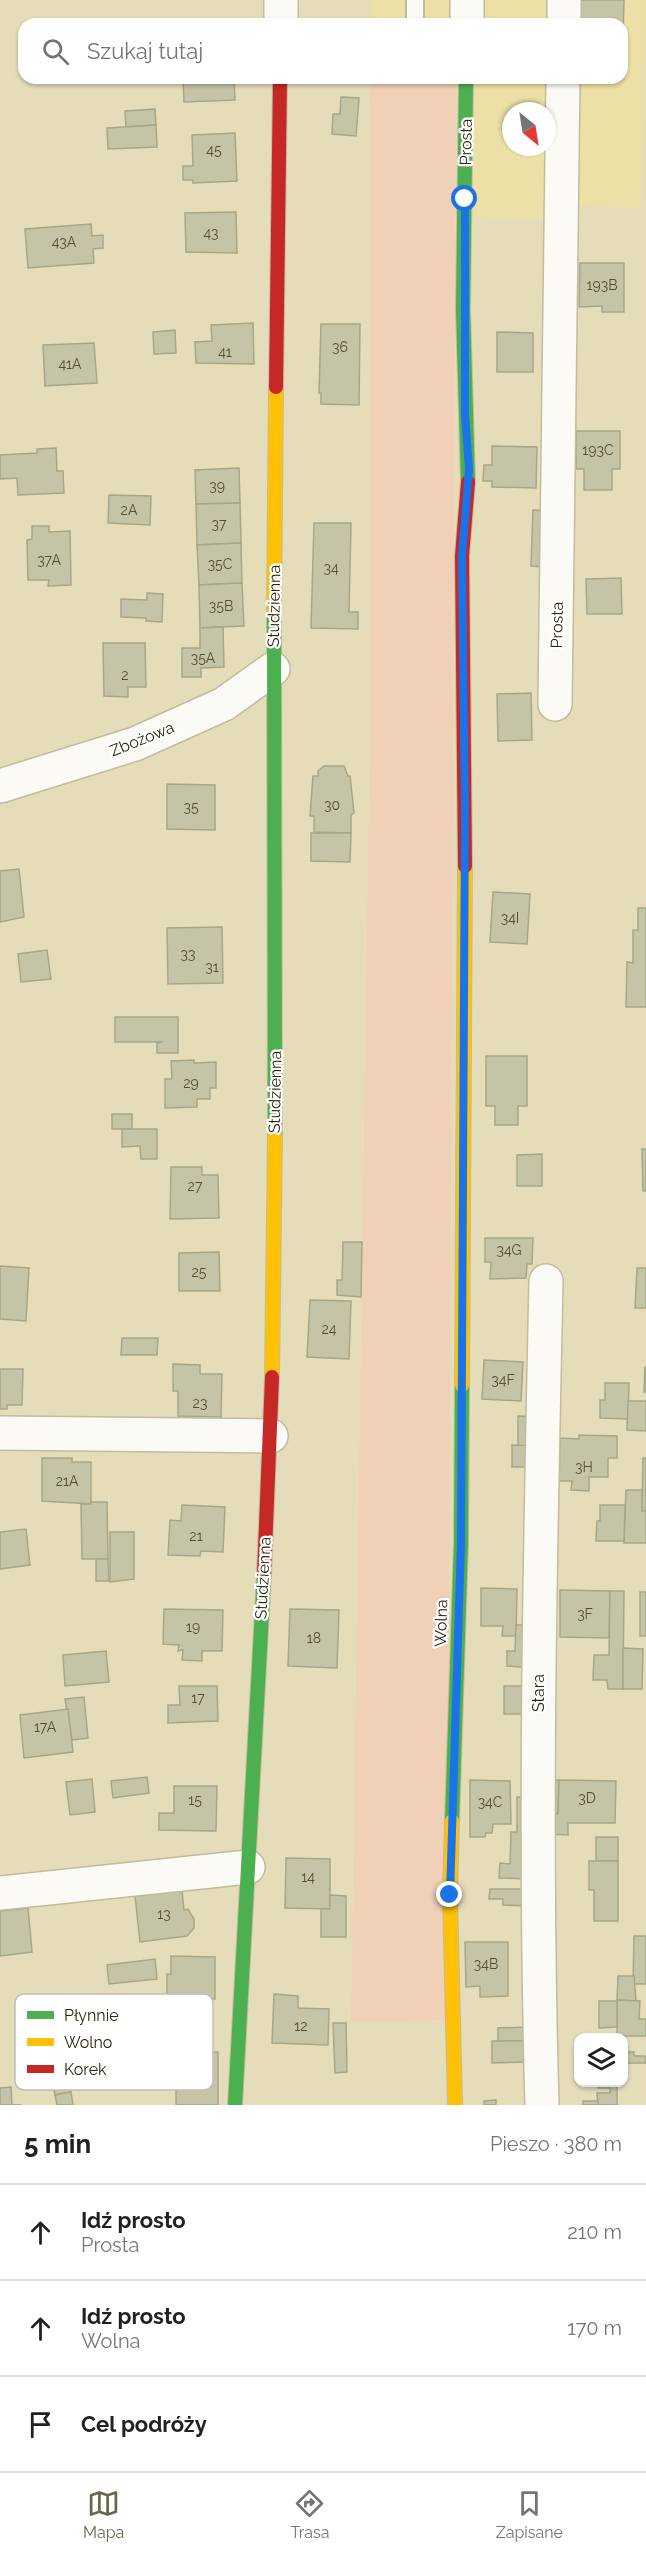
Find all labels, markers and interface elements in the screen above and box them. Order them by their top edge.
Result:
search box [18,18,628,84]
icon: search [39,35,72,68]
text: Szukaj tutaj [87,38,203,64]
north arrow [502,102,556,156]
street label: Prosta [456,119,476,165]
house number: 45 [206,142,222,158]
route start [451,185,477,211]
house number: 43 [203,225,219,241]
house number: 43A [52,234,77,250]
house number: 193B [587,277,618,293]
house number: 36 [332,339,348,355]
house number: 41 [218,344,232,360]
house number: 41A [58,356,82,372]
house number: 193C [582,442,614,458]
house number: 39 [209,478,225,494]
house number: 2A [121,502,138,518]
house number: 37 [212,516,227,532]
house number: 37A [37,552,61,568]
house number: 35C [208,556,233,572]
house number: 34 [323,560,339,576]
street label: Studzienna [264,565,284,647]
house number: 35B [209,598,233,614]
street label: Prosta [547,602,567,648]
house number: 35A [191,650,216,666]
house number: 2 [121,667,129,683]
street label: Zbożowa [107,718,177,760]
house number: 30 [324,797,340,813]
house number: 35 [183,799,199,815]
house number: 34I [501,910,519,926]
house number: 33 [181,946,195,962]
house number: 31 [205,959,219,975]
street label: Studzienna [265,1051,285,1133]
house number: 29 [183,1075,199,1091]
house number: 27 [188,1178,203,1194]
house number: 34G [496,1242,522,1258]
house number: 25 [192,1264,207,1280]
house number: 24 [322,1321,337,1337]
house number: 34F [491,1372,515,1388]
house number: 23 [193,1395,207,1411]
house number: 3H [575,1459,593,1475]
house number: 21A [56,1473,79,1489]
house number: 21 [189,1528,203,1544]
street label: Studzienna [251,1536,275,1620]
street label: Wolna [431,1599,451,1647]
house number: 3F [577,1606,593,1622]
house number: 19 [186,1619,200,1635]
house number: 18 [307,1630,321,1646]
street label: Stara [529,1674,548,1712]
house number: 17 [191,1690,205,1706]
house number: 17A [34,1719,57,1735]
house number: 3D [578,1790,596,1806]
house number: 15 [188,1792,202,1808]
house number: 34C [478,1794,503,1810]
house number: 14 [301,1869,315,1885]
route end [436,1881,462,1907]
house number: 13 [157,1906,171,1922]
house number: 34B [474,1956,498,1972]
legend [15,1994,213,2090]
text: Płynnie [64,2006,119,2025]
house number: 12 [294,2018,308,2034]
text: Wolno [64,2033,112,2052]
map controls [574,2033,628,2087]
button: layers [574,2033,628,2087]
text: Korek [64,2060,107,2079]
text: 5 min [24,2129,91,2159]
text: Pieszo · 380 m [490,2132,622,2156]
text: Idź prosto [81,2207,186,2233]
icon: ahead [24,2216,57,2249]
text: 210 m [567,2220,622,2244]
text: Prosta [81,2233,139,2257]
text: Idź prosto [81,2303,186,2329]
icon: ahead [24,2312,57,2345]
text: 170 m [567,2316,622,2340]
text: Wolna [81,2329,140,2353]
icon: arrive [24,2408,57,2441]
text: Cel podróży [81,2411,207,2437]
tab: Mapa [83,2487,124,2542]
tab: Trasa [290,2487,330,2542]
tab: Zapisane [496,2487,563,2542]

